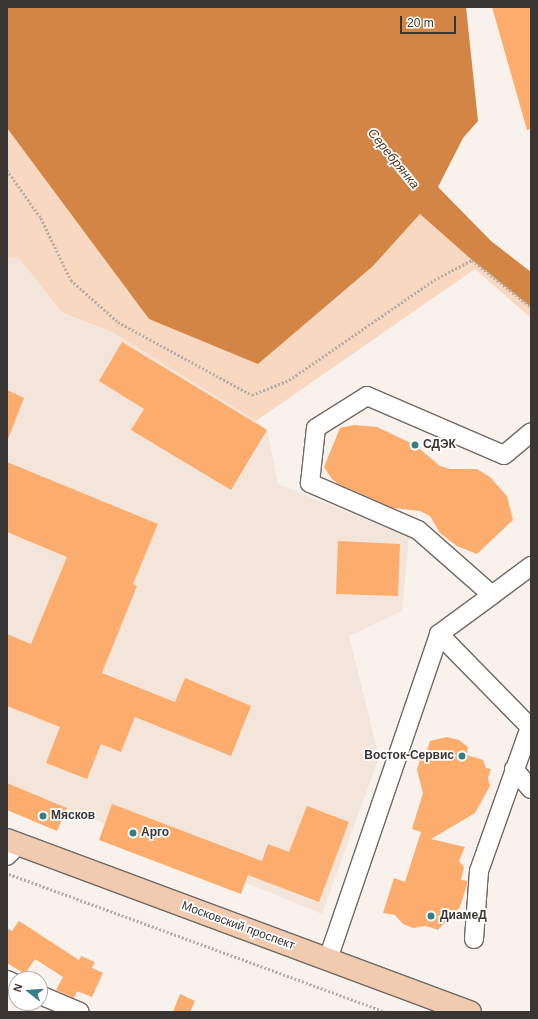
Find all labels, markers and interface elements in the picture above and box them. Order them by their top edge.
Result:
scale bar [402,8,458,34]
text: 20 m [407,16,434,30]
water label: Серебрянка [364,126,422,192]
place label: СДЭК [423,438,456,452]
marker: СДЭК [410,440,420,450]
place label: Восток-Сервис [364,749,454,763]
marker: Восток-Сервис [457,751,467,761]
place label: Мясков [51,809,95,823]
marker: Мясков [38,811,48,821]
place label: Арго [141,826,169,840]
marker: Арго [128,828,138,838]
street label: Московский проспект [180,899,296,953]
place label: ДиамеД [440,909,487,923]
marker: ДиамеД [425,910,437,922]
north arrow [8,971,48,1011]
text: N [11,982,24,993]

